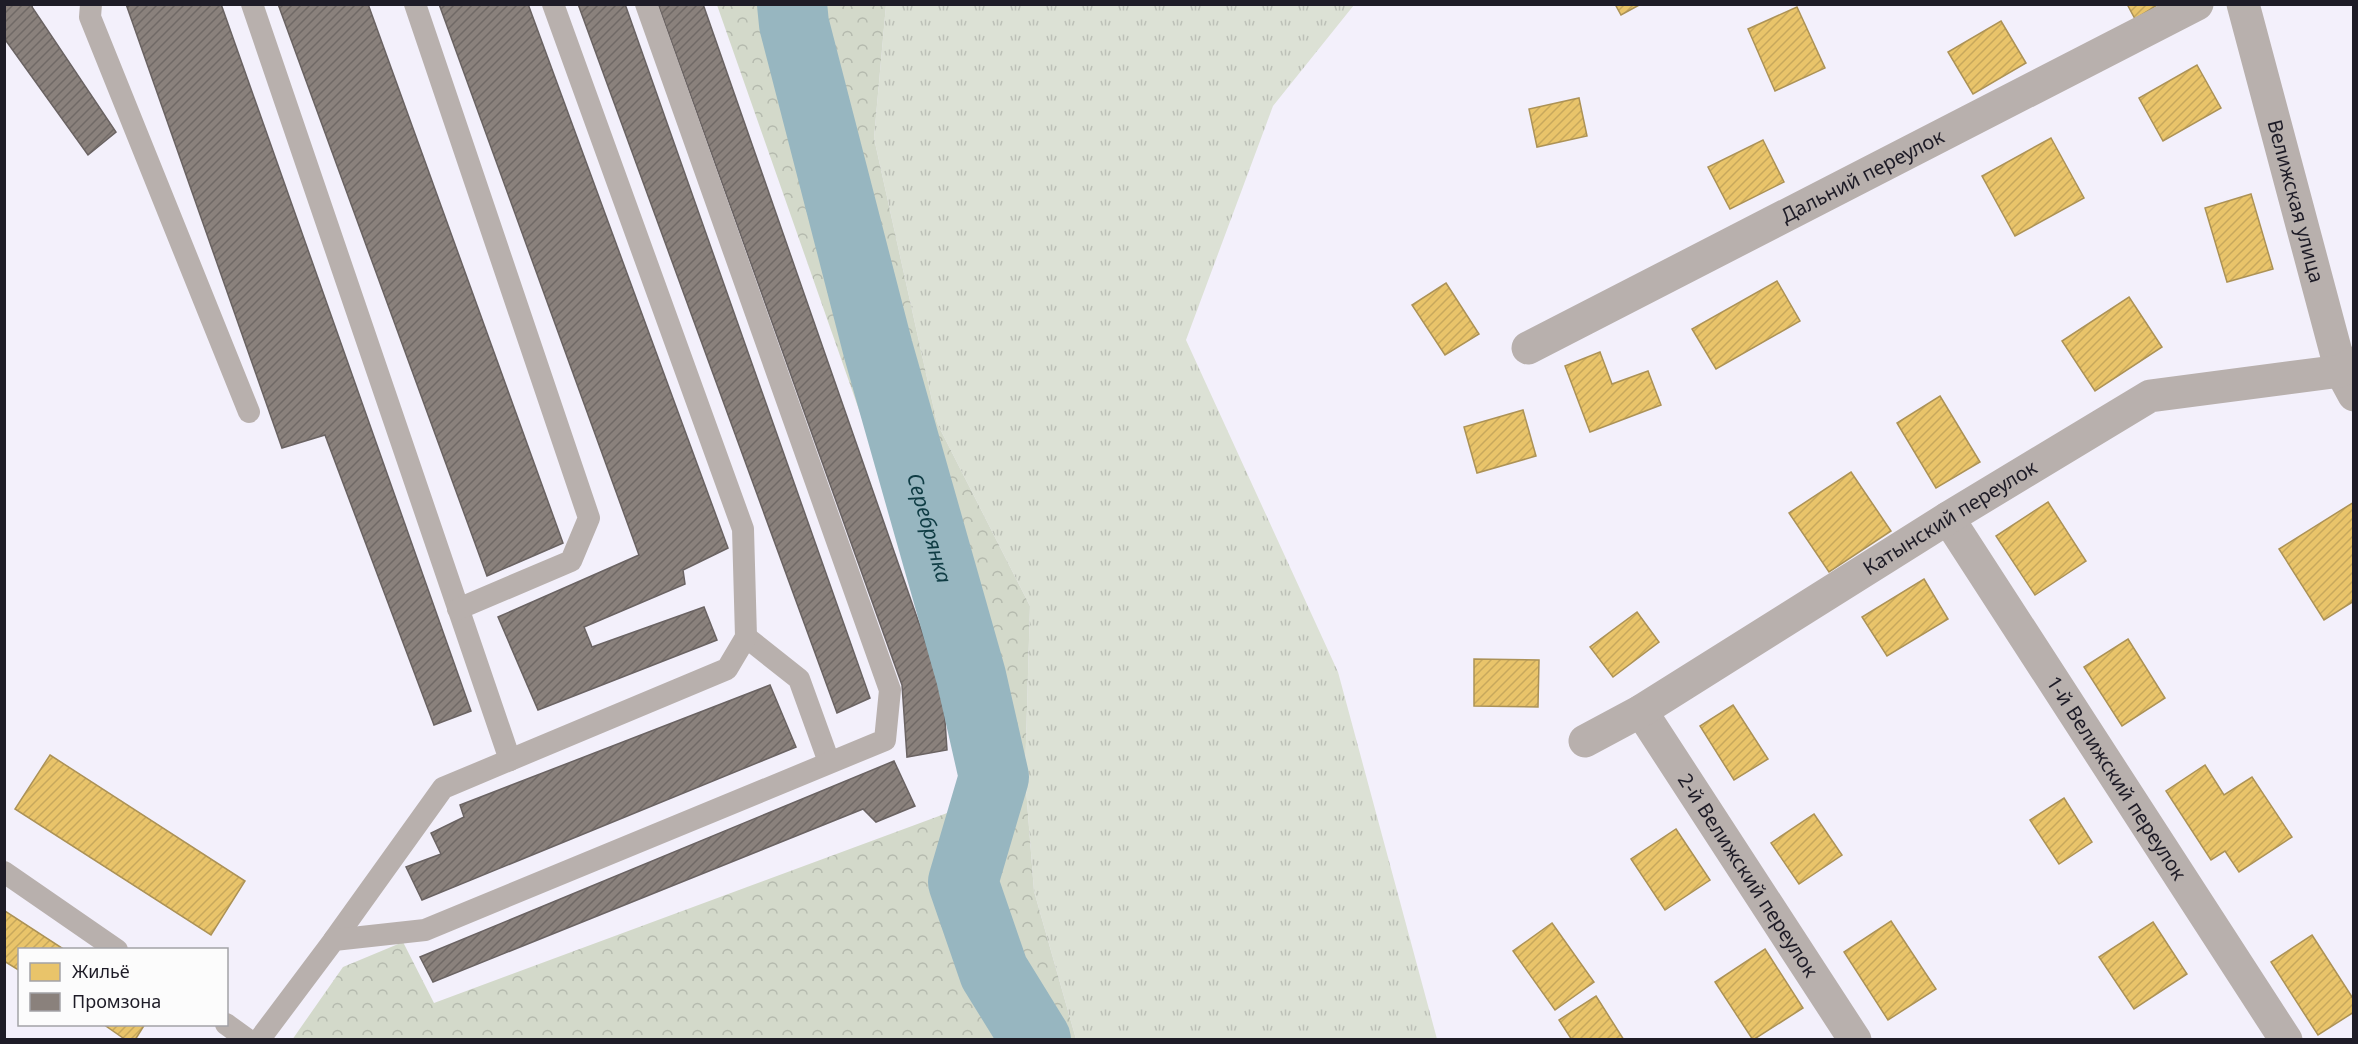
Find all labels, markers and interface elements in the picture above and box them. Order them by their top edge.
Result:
street label: Велижская улица [2261,116,2331,285]
street label: Дальний переулок [1776,122,1949,229]
street label: Катынский переулок [1858,453,2042,581]
water label: Серебрянка [901,470,959,586]
street label: 1-й Велижский переулок [2041,671,2193,886]
street label: 2-й Велижский переулок [1672,768,1825,983]
legend [18,948,228,1026]
text: Жильё [72,959,130,983]
text: Промзона [72,989,161,1013]

